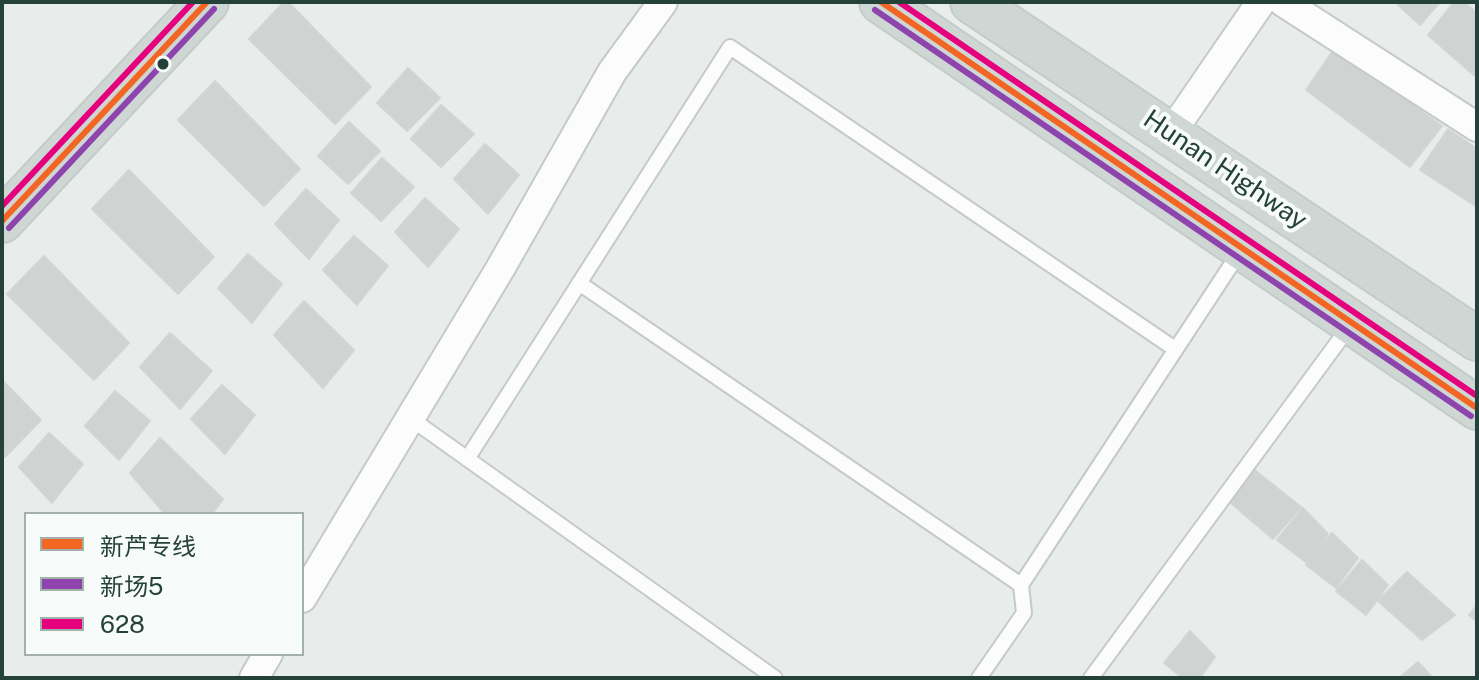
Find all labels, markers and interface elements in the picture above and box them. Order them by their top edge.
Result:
unlabelled marker [155,56,171,72]
street label: Hunan Highway [1137,104,1313,236]
legend [24,512,304,656]
text: 新芦专线 [100,532,196,560]
text: 新场5 [100,572,163,600]
text: 628 [100,610,145,638]

